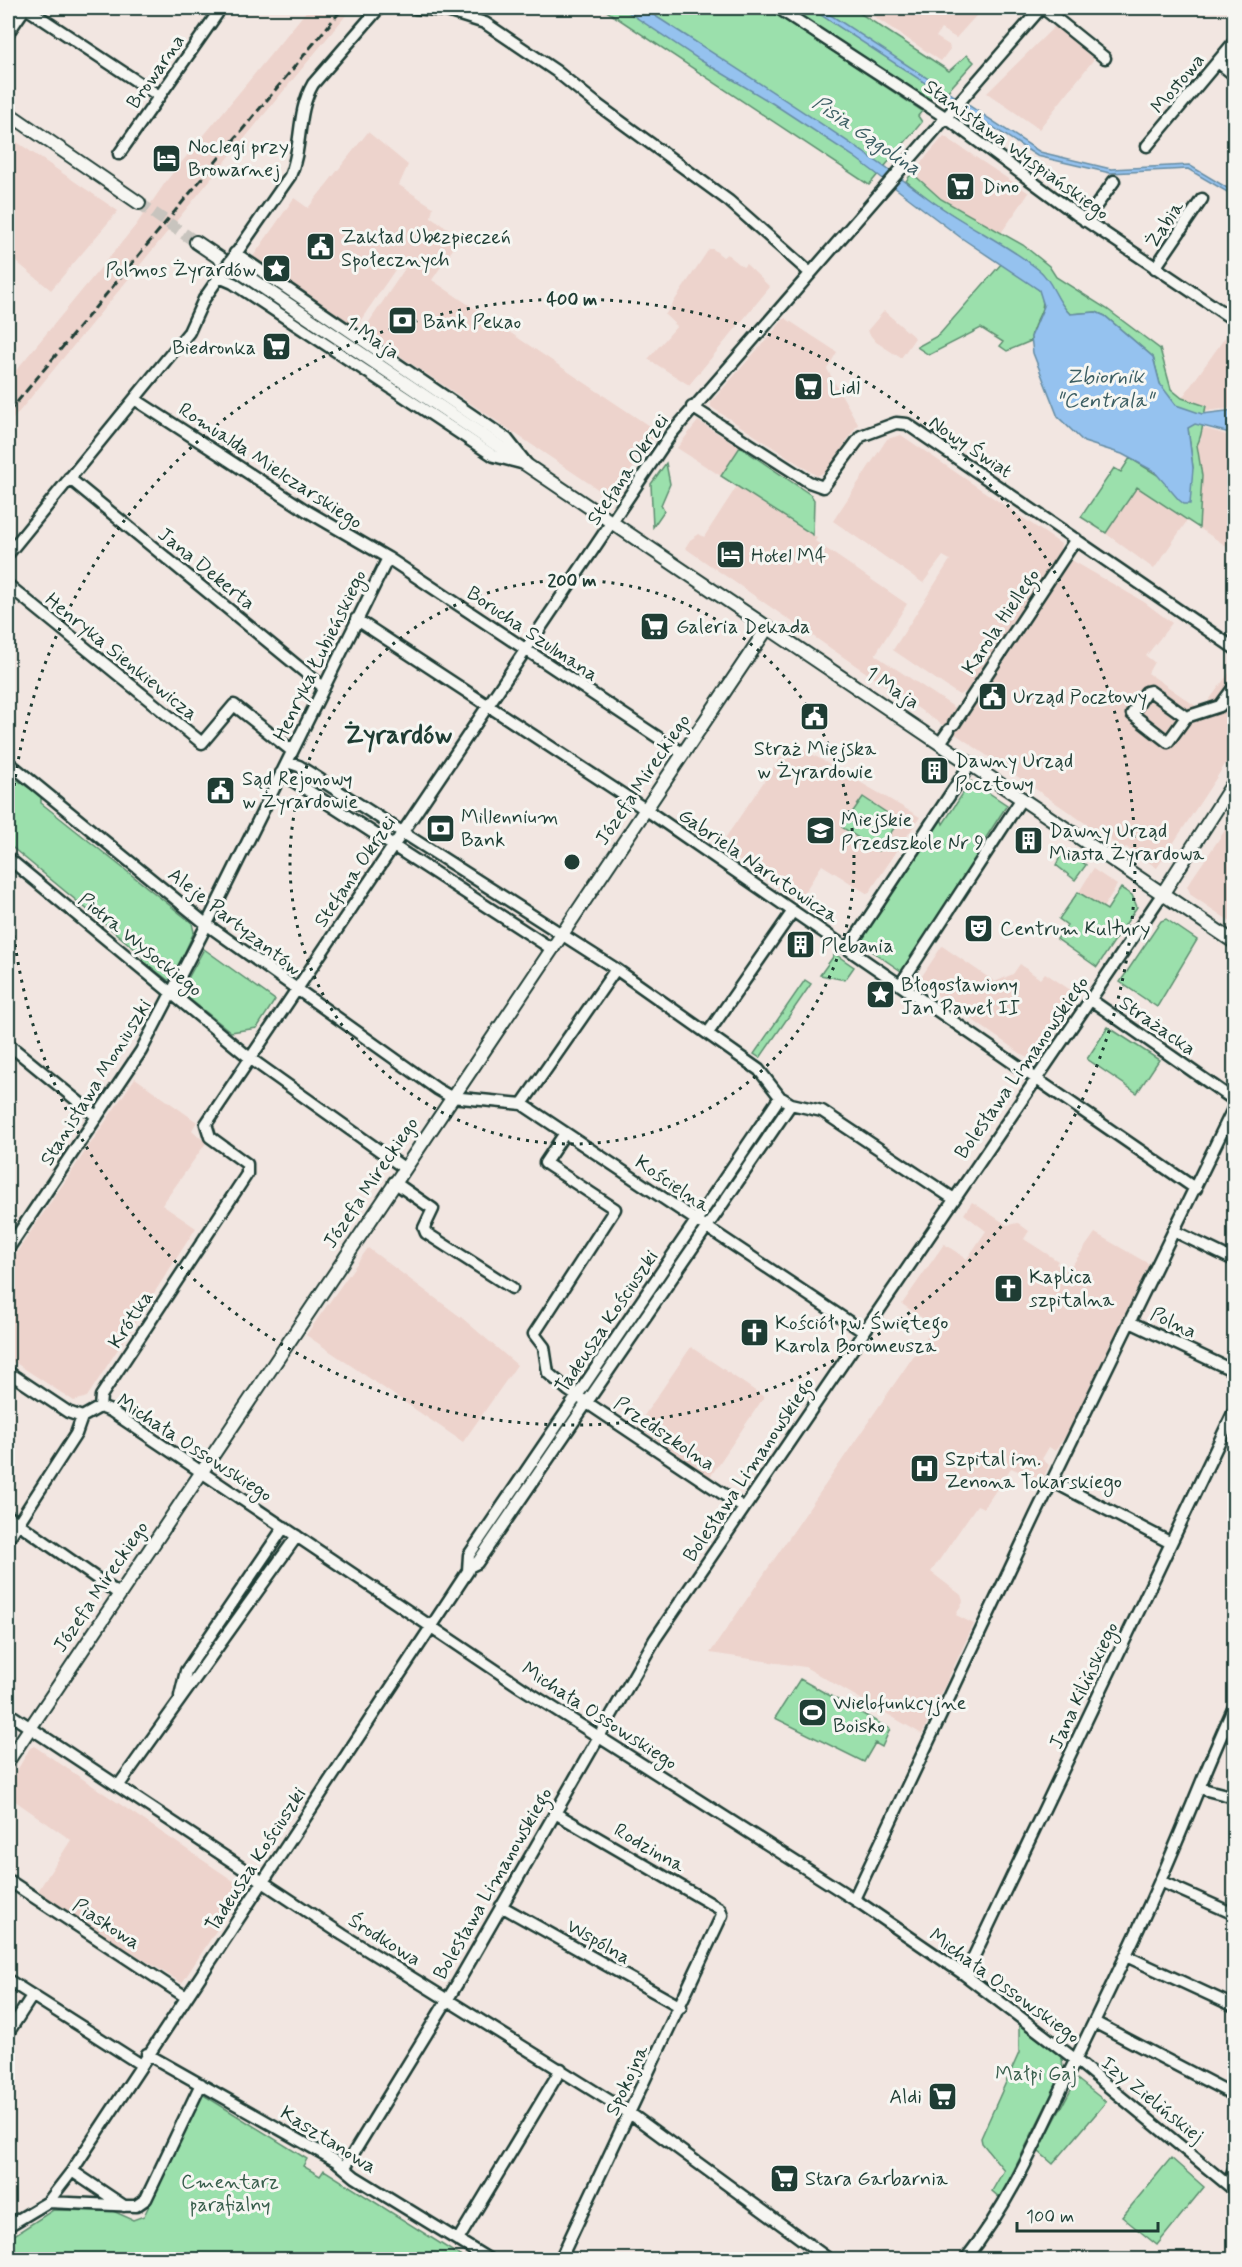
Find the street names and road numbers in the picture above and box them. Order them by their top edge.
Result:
street label: Browarna [121,29,192,115]
street label: Mostowa [1145,48,1211,120]
street label: Stanisława Wyspiańskiego [917,74,1114,228]
street label: Żabia [1140,195,1191,254]
street label: 1 Maja [340,310,404,366]
street label: Romualda Mielczarskiego [172,396,368,537]
street label: Stefana Okrzei [581,409,676,531]
street label: Nowy Świat [923,410,1017,485]
street label: Jana Dekerta [152,522,260,617]
street label: Karola Hiellego [956,564,1048,681]
street label: Henryka Łubieńskiego [267,565,375,746]
street label: Borucha Szulmana [461,580,603,688]
street label: Henryka Sienkiewicza [39,587,203,727]
street label: 1 Maja [860,660,924,716]
street label: Józefa Mireckiego [589,709,697,851]
street label: Gabriela Narutowicza [672,802,845,931]
street label: Stefana Okrzei [308,811,403,933]
street label: Aleje Partyzantów [162,862,306,983]
street label: Piotra Wysockiego [72,887,208,1004]
street label: Bolesława Limanowskiego [949,971,1097,1166]
street label: Strażacka [1113,990,1201,1063]
street label: Stanisława Moniuszki [34,994,159,1171]
street label: Józefa Mireckiego [317,1112,425,1254]
street label: Kościelna [629,1149,716,1220]
street label: Tadeusza Kościuszki [549,1245,665,1399]
street label: Krótka [102,1286,160,1354]
street label: Polna [1146,1301,1201,1346]
street label: Bolesława Limanowskiego [677,1372,823,1569]
street label: Michała Ossowskiego [111,1388,277,1510]
street label: Przedszkolna [608,1391,720,1478]
street label: Józefa Mireckiego [47,1516,155,1658]
street label: Jana Kilińskiego [1043,1618,1127,1754]
street label: Michała Ossowskiego [516,1656,682,1778]
street label: Tadeusza Kościuszki [199,1782,313,1937]
street label: Bolesława Limanowskiego [427,1783,561,1986]
street label: Rodzinna [609,1817,691,1880]
street label: Piaskowa [67,1892,145,1956]
street label: Środkowa [343,1907,426,1973]
street label: Wspólna [561,1913,635,1971]
street label: Michała Ossowskiego [923,1922,1085,2051]
street label: Spokojna [599,2040,656,2121]
street label: Izy Zielińskiej [1095,2050,1209,2150]
street label: Kasztanowa [275,2100,382,2181]

